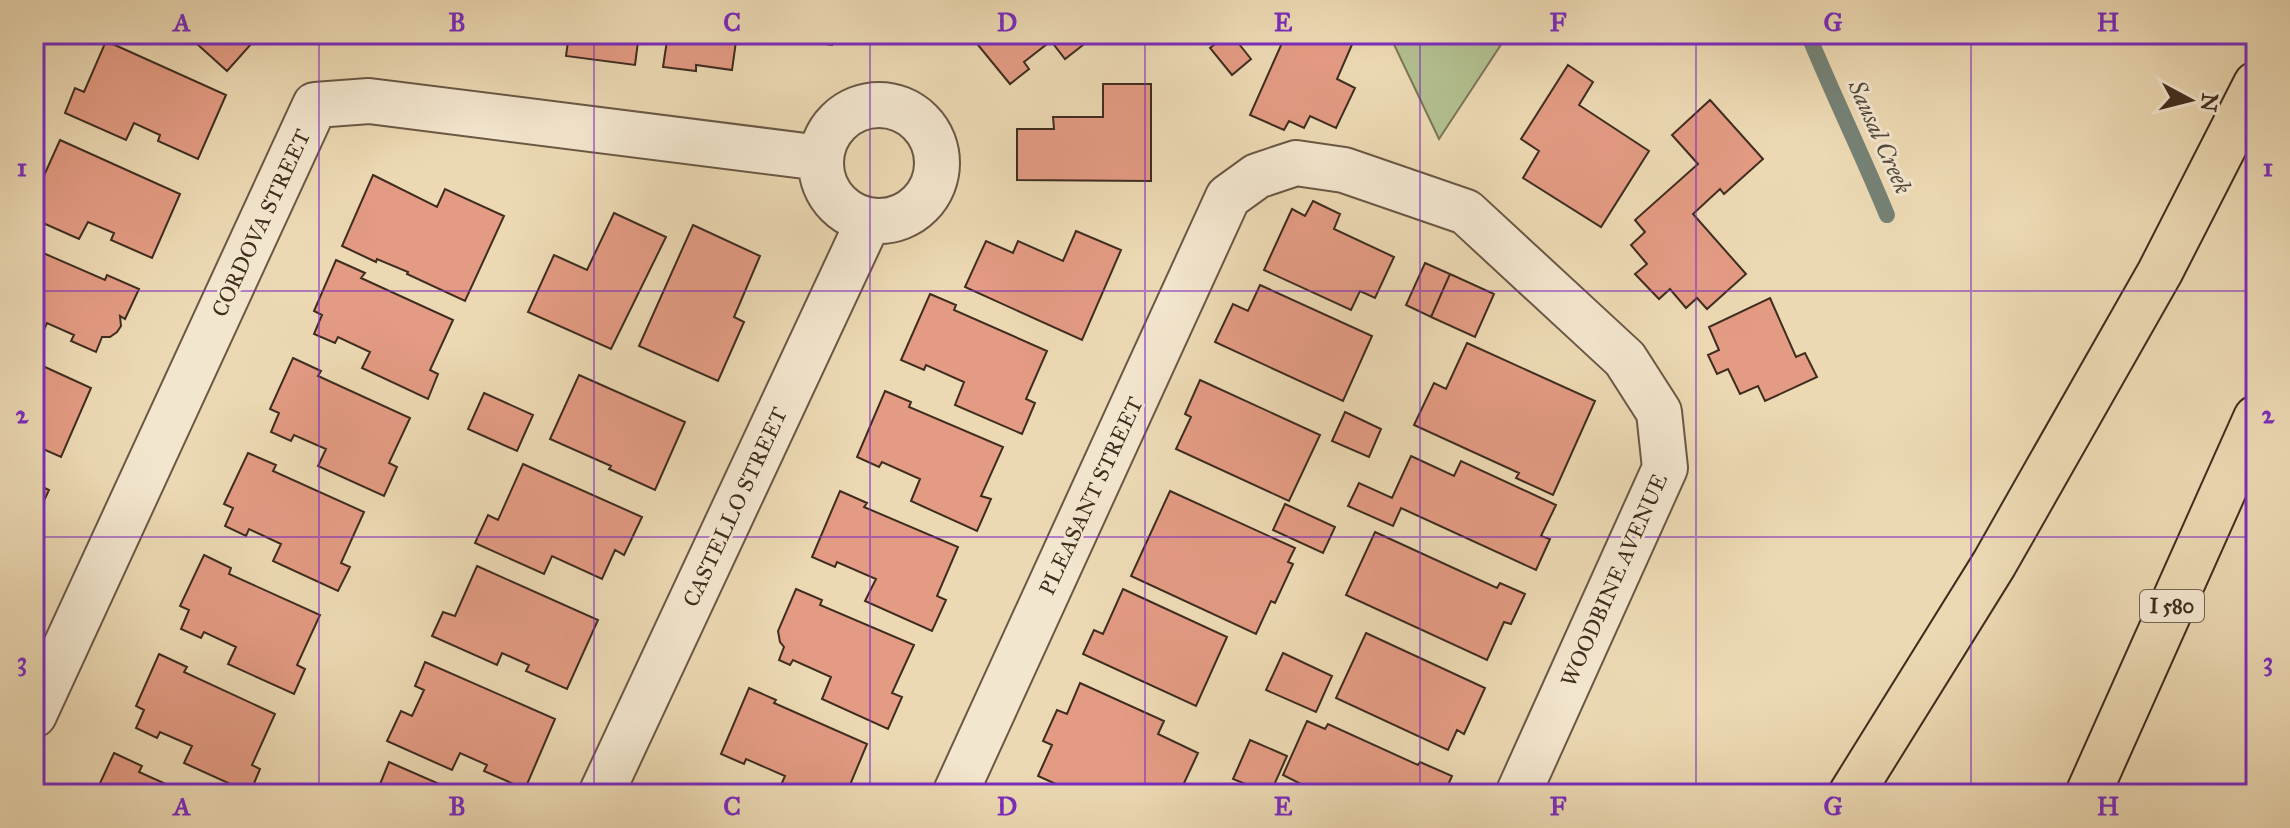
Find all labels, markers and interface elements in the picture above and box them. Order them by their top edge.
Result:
text: A [171,6,191,38]
text: B [448,6,466,38]
text: C [723,6,741,38]
text: D [997,6,1017,38]
text: E [1274,6,1293,38]
text: F [1550,6,1567,38]
text: G [1823,6,1843,38]
text: H [2097,6,2120,38]
north arrow [2150,60,2230,140]
water label: Sausal Creek [1841,75,1919,199]
text: N [2195,91,2224,114]
street label: CORDOVA STREET [206,125,316,321]
text: 1 [17,151,27,183]
text: 1 [2263,151,2273,183]
street label: PLEASANT STREET [1033,393,1149,599]
text: 2 [16,398,30,430]
text: 2 [2262,398,2276,430]
street label: CASTELLO STREET [677,403,793,611]
street label: WOODBINE AVENUE [1555,469,1673,691]
road number: I 580 [2140,590,2204,622]
text: 3 [17,645,27,677]
text: 3 [2263,645,2273,677]
text: A [171,790,191,822]
text: B [448,790,466,822]
text: C [723,790,741,822]
text: D [997,790,1017,822]
text: E [1274,790,1293,822]
text: F [1550,790,1567,822]
text: G [1823,790,1843,822]
text: H [2097,790,2120,822]

